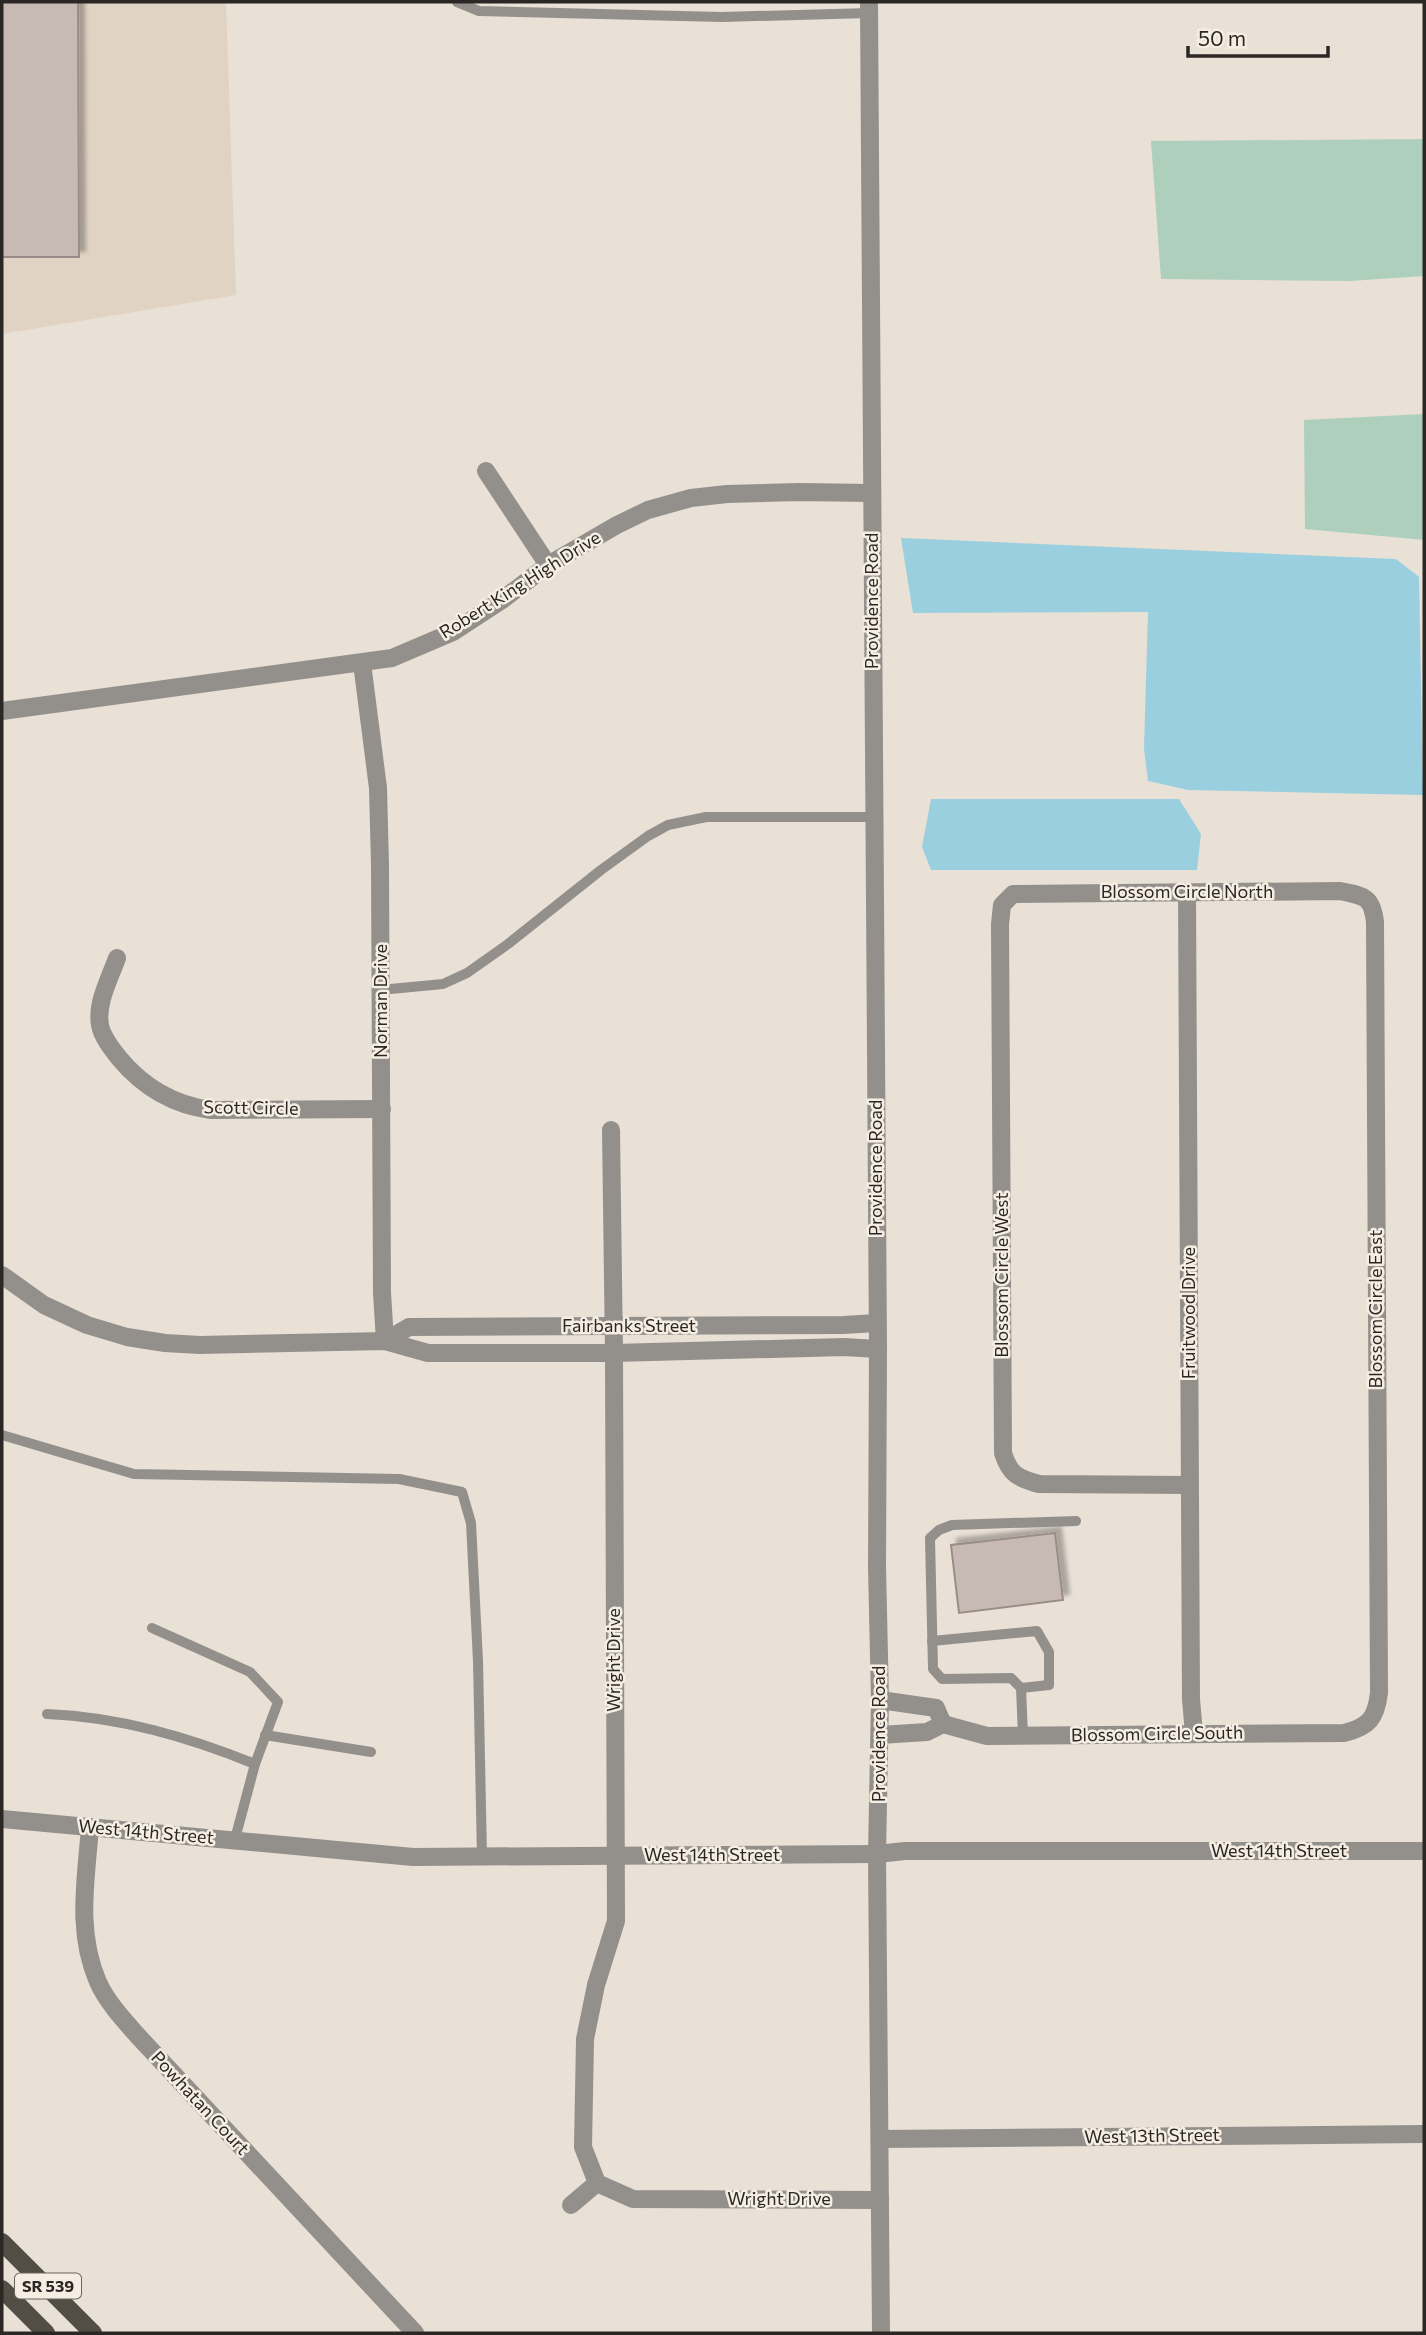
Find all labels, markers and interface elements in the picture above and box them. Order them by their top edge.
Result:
scale bar [1188,14,1328,58]
text: 50 m [1198,25,1246,50]
street label: Robert King High Drive [435,526,604,643]
street label: Providence Road [860,533,882,669]
street label: Blossom Circle North [1101,880,1273,902]
street label: Norman Drive [369,944,391,1058]
street label: Scott Circle [203,1095,299,1119]
street label: Providence Road [864,1100,886,1236]
street label: Blossom Circle West [990,1192,1012,1358]
street label: Blossom Circle East [1364,1230,1386,1388]
street label: Fruitwood Drive [1177,1247,1199,1379]
street label: Fairbanks Street [562,1314,696,1336]
street label: Wright Drive [602,1608,624,1712]
street label: Providence Road [867,1666,889,1802]
street label: Blossom Circle South [1071,1720,1243,1746]
street label: West 14th Street [77,1814,215,1848]
street label: West 14th Street [1211,1839,1347,1861]
street label: West 14th Street [644,1843,780,1865]
street label: Powhatan Court [147,2046,254,2159]
street label: West 13th Street [1084,2123,1220,2147]
street label: Wright Drive [727,2187,831,2209]
road number: SR 539 [15,2274,81,2298]

